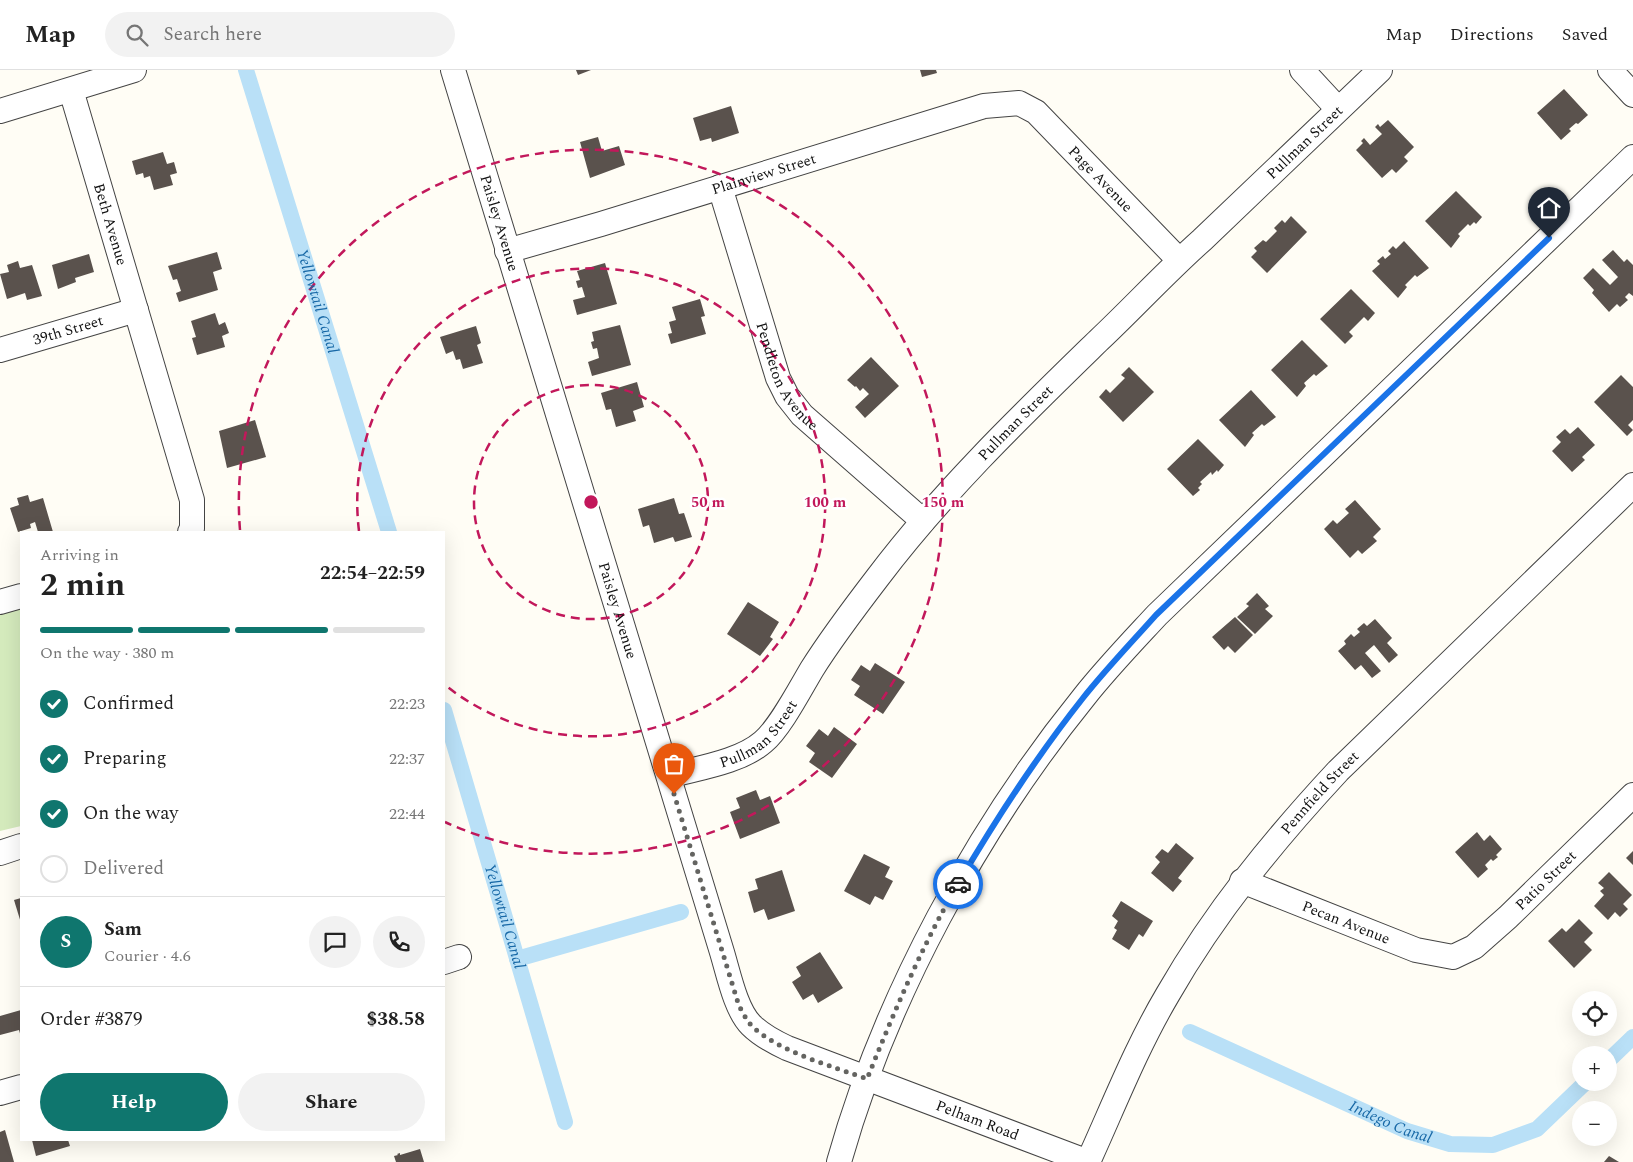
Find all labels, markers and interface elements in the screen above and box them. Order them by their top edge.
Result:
search box [105,12,455,57]
text: Map [25,17,75,53]
text: Search here [163,20,262,49]
icon: search [123,21,151,49]
text: Map [1386,21,1422,48]
text: Directions [1450,21,1534,48]
text: Saved [1562,21,1608,48]
street label: Pullman Street [1261,100,1348,185]
street label: Page Avenue [1063,140,1139,218]
street label: Plainview Street [709,147,819,201]
street label: Paisley Avenue [474,172,525,274]
street label: Beth Avenue [88,180,134,268]
pin [1528,187,1570,238]
icon: home [1535,194,1563,222]
water label: Yellowtail Canal [290,246,345,356]
street label: 39th Street [30,309,106,351]
street label: Pendleton Avenue [750,319,823,436]
street label: Pullman Street [972,379,1058,466]
text: 50 m [691,491,726,514]
text: 100 m [804,491,847,514]
text: 150 m [922,491,965,514]
centre of rings [582,493,600,511]
text: Arriving in [40,543,119,567]
text: 22:54–22:59 [320,559,425,588]
street label: Paisley Avenue [592,559,643,662]
text: 2 min [40,561,125,610]
text: On the way · 380 m [40,641,174,665]
text: Confirmed [83,689,174,718]
icon: check [40,690,68,718]
text: 22:23 [389,692,425,716]
street label: Pullman Street [716,696,803,774]
pin [653,743,695,794]
text: Preparing [83,744,167,773]
icon: check [40,745,68,773]
street label: Pennfield Street [1275,745,1364,840]
text: 22:37 [389,747,425,771]
icon: bag [660,750,688,778]
text: On the way [83,799,179,828]
icon: check [40,800,68,828]
text: 22:44 [389,802,425,826]
street label: Patio Street [1510,845,1582,916]
text: Delivered [83,854,164,883]
courier [933,859,983,909]
water label: Yellowtail Canal [478,861,531,972]
icon: car [944,870,972,898]
street label: Pecan Avenue [1299,894,1394,950]
text: Sam [104,915,142,944]
button: chat [309,916,361,968]
button: phone [373,916,425,968]
text: S [61,927,71,956]
text: Courier · 4.6 [104,944,191,968]
map controls [1572,991,1617,1146]
button: locate [1572,991,1617,1036]
text: Order #3879 [40,1005,143,1034]
text: $38.58 [367,1005,425,1034]
button: + [1572,1046,1617,1091]
button: Help [40,1073,228,1131]
button: Share [238,1073,425,1131]
street label: Pelham Road [933,1094,1022,1146]
water label: Indego Canal [1345,1094,1435,1150]
button: − [1572,1101,1617,1146]

